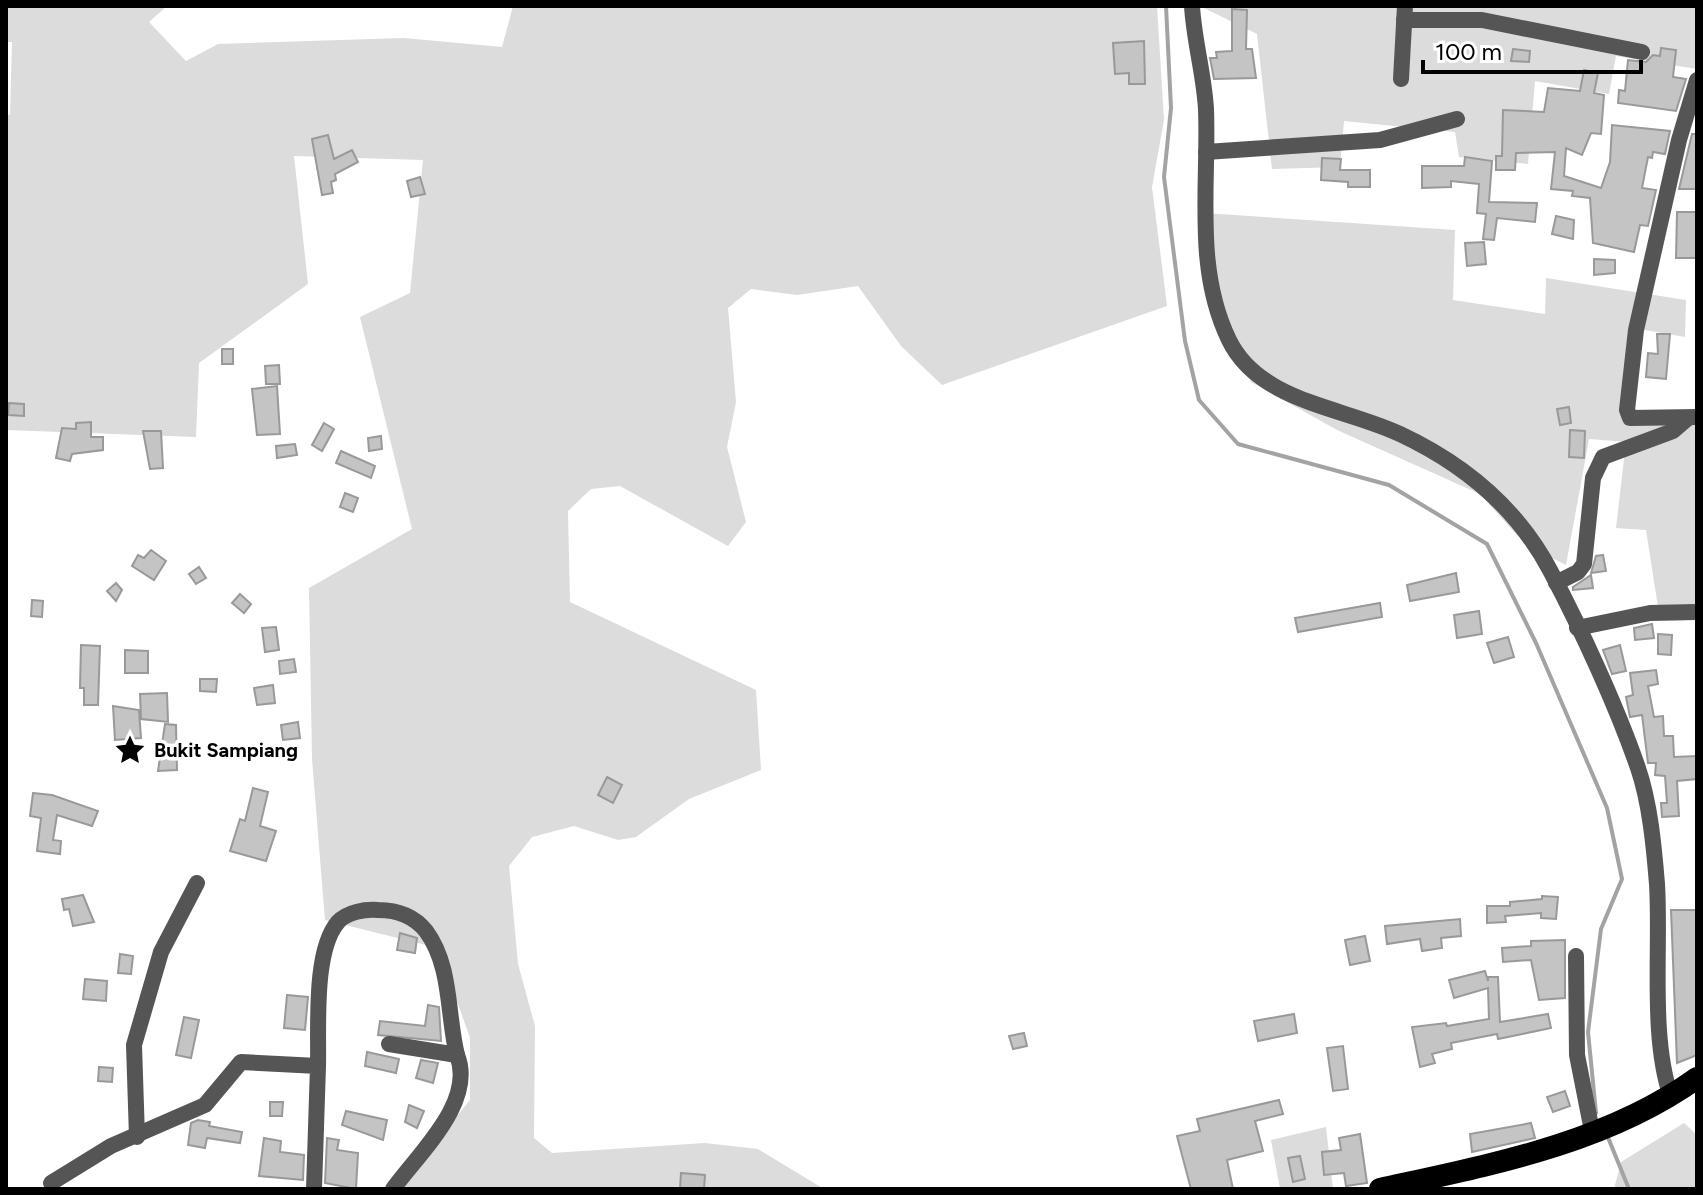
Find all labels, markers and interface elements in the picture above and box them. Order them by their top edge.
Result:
scale bar [1423,24,1641,74]
text: 100 m [1435,37,1502,66]
place icon: Bukit Sampiang [113,733,147,767]
place label: Bukit Sampiang [154,738,298,762]

